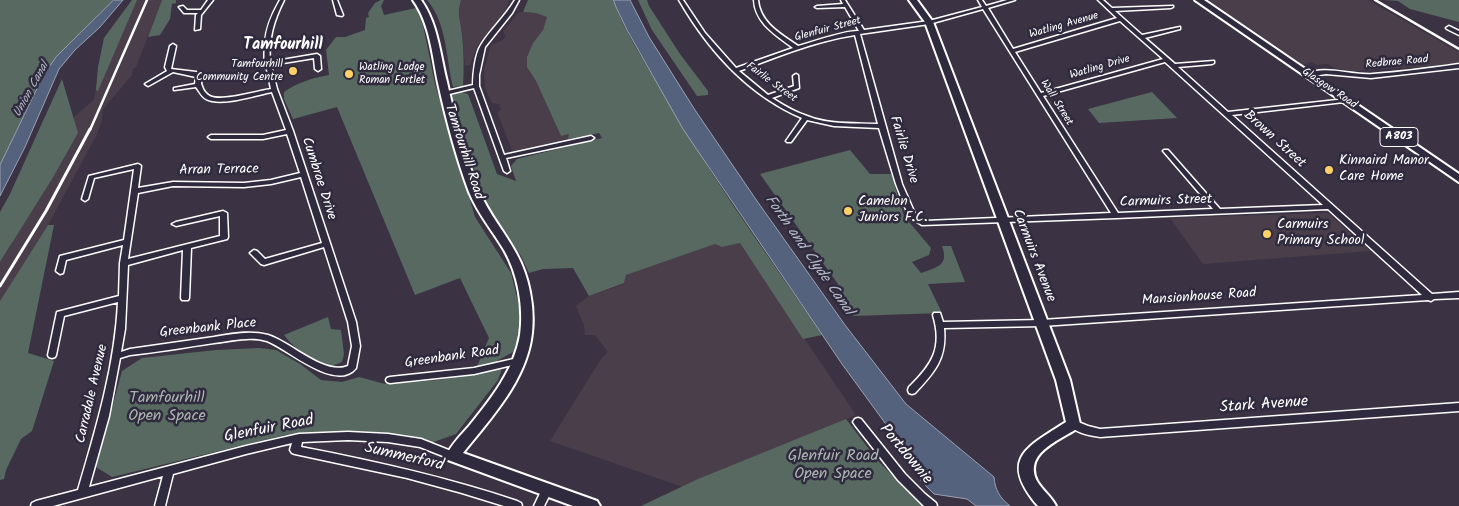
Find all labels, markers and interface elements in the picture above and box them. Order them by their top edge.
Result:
street label: Watling Avenue [1028,10,1100,42]
street label: Glenfuir Street [793,15,863,45]
district label: Tamfourhill [243,36,323,56]
street label: Watling Drive [1068,53,1132,83]
street label: Redbrae Road [1365,54,1429,72]
place label: Tamfourhill Community Centre [196,58,283,84]
water label: Union Canal [11,60,53,120]
street label: Fairlie Street [743,60,799,106]
place label: Watling Lodge Roman Fortlet [359,61,425,87]
marker: Tamfourhill Community Centre [287,65,299,77]
street label: Glasgow Road [1299,66,1359,112]
marker: Watling Lodge Roman Fortlet [343,68,355,80]
street label: Wall Street [1037,78,1075,128]
street label: Tamfourhill Road [440,102,486,202]
street label: Brown Street [1239,108,1309,172]
street label: Fairlie Drive [885,114,921,186]
road number: A803 [1380,128,1418,146]
street label: Cumbrae Drive [297,136,339,222]
place label: Kinnaird Manor Care Home [1339,154,1429,186]
street label: Arran Terrace [179,162,259,180]
marker: Kinnaird Manor Care Home [1323,164,1335,176]
water label: Forth and Clyde Canal [760,192,856,320]
street label: Carmuirs Street [1119,192,1213,212]
place label: Camelon Juniors F.C. [858,195,927,228]
marker: Camelon Juniors F.C. [842,205,854,217]
street label: Carmuirs Avenue [1008,207,1058,305]
place label: Carmuirs Primary School [1277,218,1364,250]
marker: Carmuirs Primary School [1261,228,1273,240]
street label: Mansionhouse Road [1141,286,1257,310]
street label: Greenbank Place [159,316,257,342]
street label: Carradale Avenue [73,343,113,445]
street label: Greenbank Road [404,343,500,373]
park label: Tamfourhill Open Space [128,389,206,427]
street label: Stark Avenue [1219,393,1309,419]
street label: Glenfuir Road [223,412,315,448]
street label: Portdownie [874,421,936,489]
street label: Summerford [363,440,445,476]
park label: Glenfuir Road Open Space [788,447,878,485]

